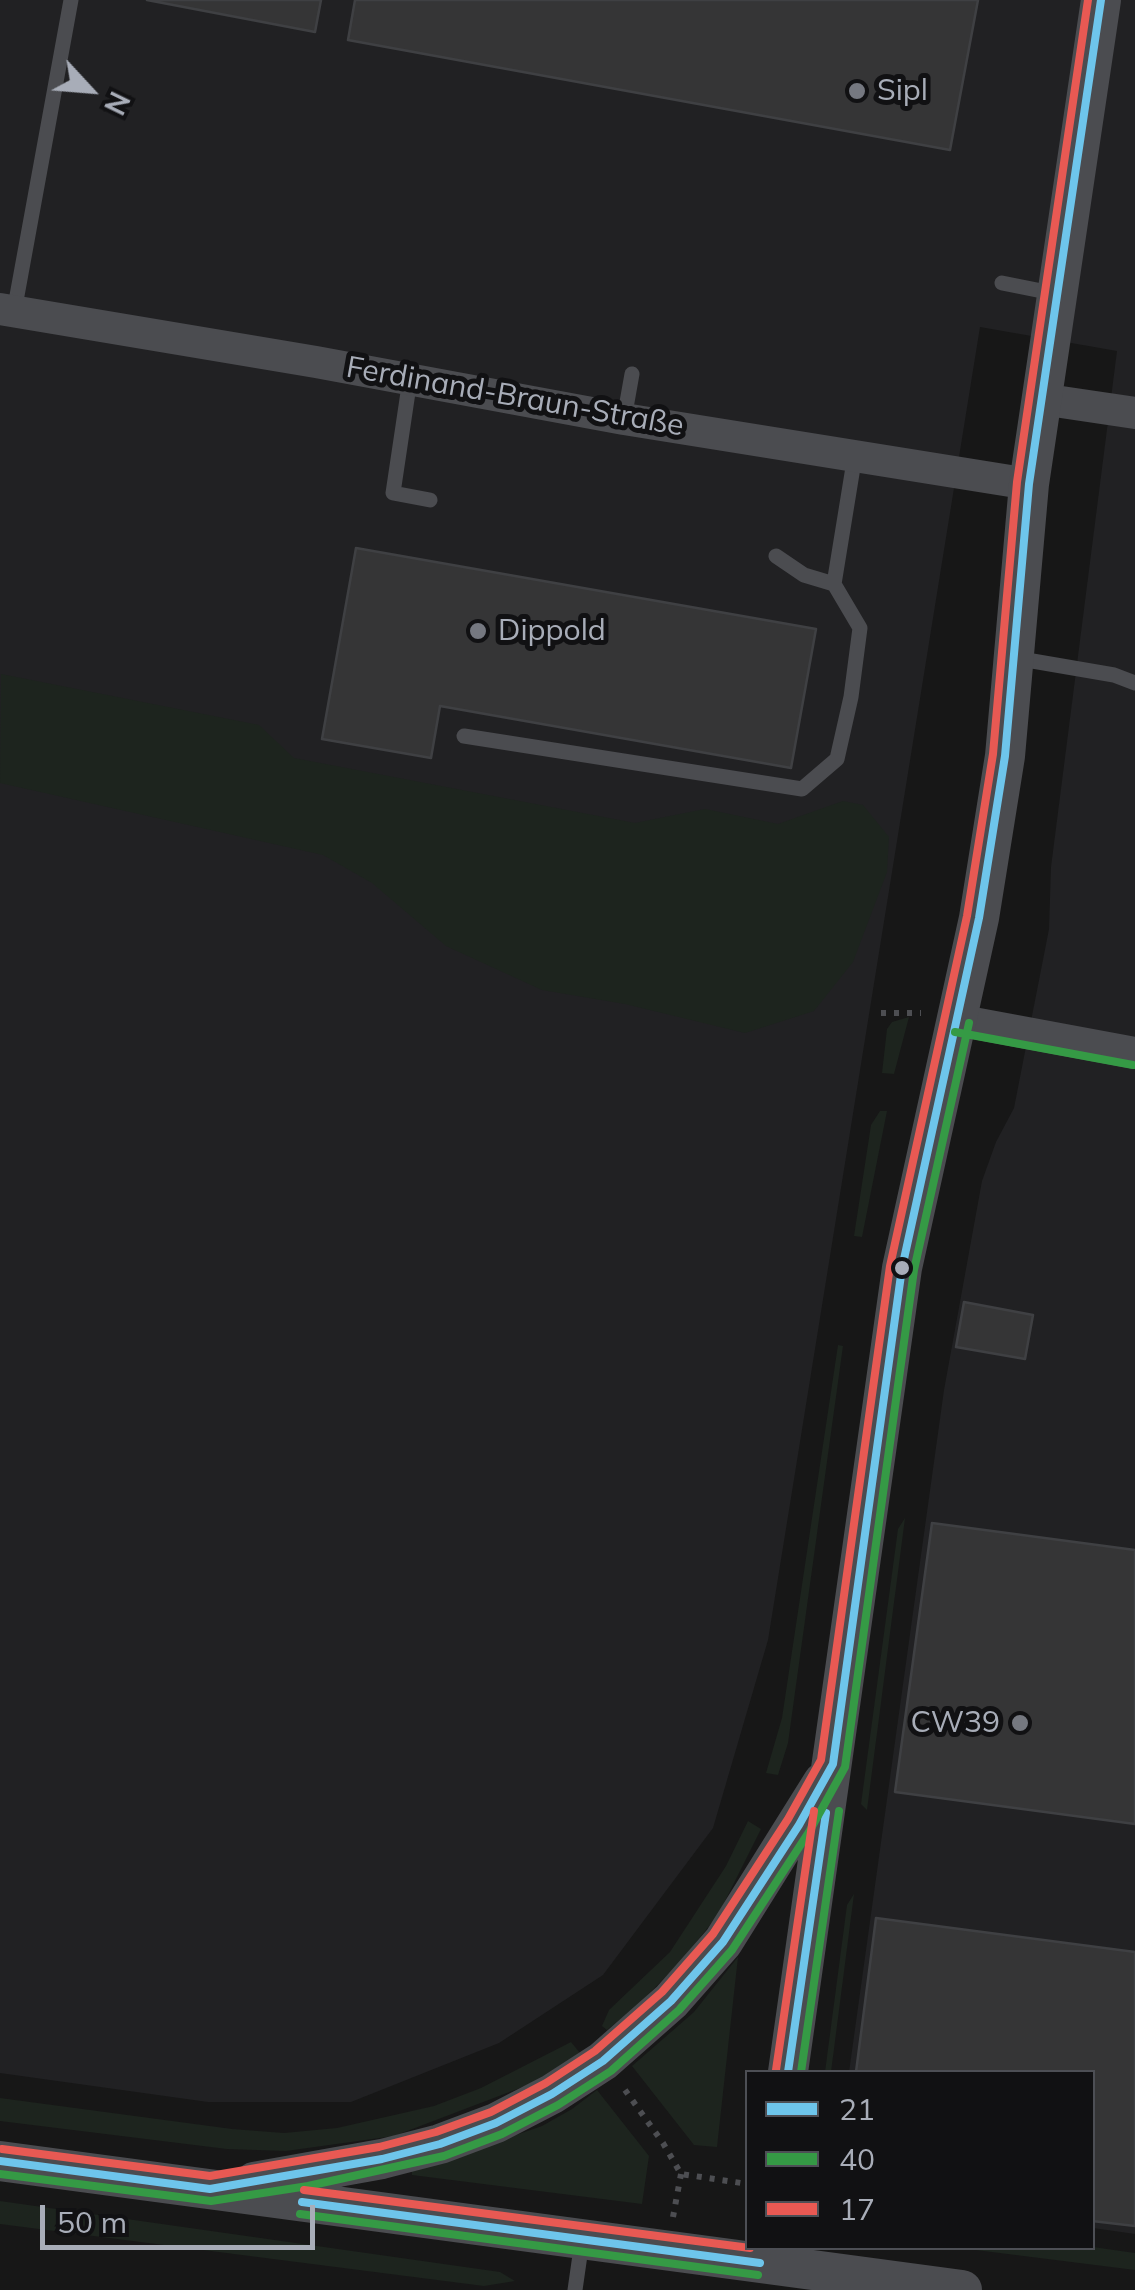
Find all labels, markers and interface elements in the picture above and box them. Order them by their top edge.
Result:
north arrow [40,40,140,140]
place label: Sipl [877,73,928,109]
marker: Sipl [846,80,868,102]
text: N [97,86,138,121]
street label: Ferdinand-Braun-Straße [344,350,686,444]
place label: Dippold [498,613,606,649]
marker: Dippold [467,620,489,642]
unlabelled marker [892,1258,912,1278]
place label: CW39 [911,1705,1000,1741]
marker: CW39 [1009,1712,1031,1734]
legend [745,2070,1095,2250]
text: 21 [839,2090,875,2128]
text: 40 [839,2140,875,2178]
scale bar [45,2185,320,2247]
text: 17 [839,2190,875,2228]
text: 50 m [57,2203,127,2241]

